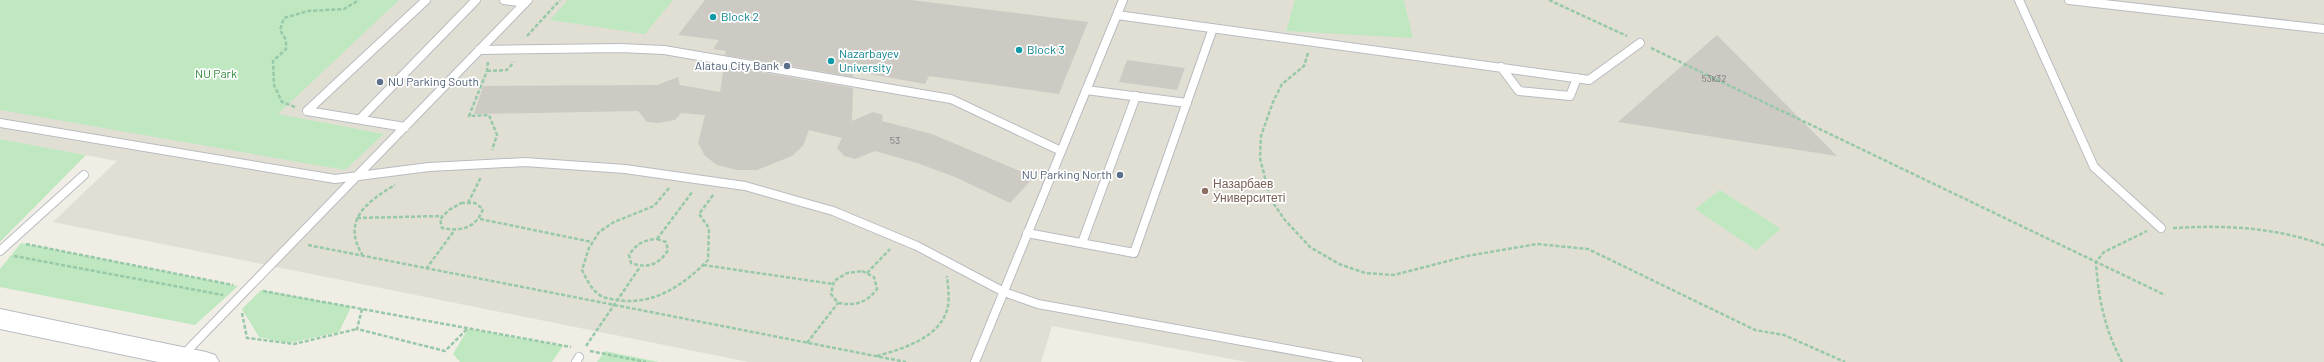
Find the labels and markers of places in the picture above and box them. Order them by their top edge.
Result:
place label: Block 2 [721,9,759,23]
marker: Block 2 [708,12,718,22]
place label: Block 3 [1027,42,1065,56]
marker: Block 3 [1014,45,1024,55]
place label: Nazarbayev University [839,46,899,74]
marker: Nazarbayev University [826,56,836,66]
place label: Alatau City Bank [695,58,779,72]
marker: Alatau City Bank [782,61,792,71]
place label: NU Parking South [388,74,479,88]
marker: NU Parking South [375,77,385,87]
place label: NU Parking North [1022,167,1112,181]
marker: NU Parking North [1115,170,1125,180]
place label: Назарбаев Университеті [1213,176,1286,205]
marker: Назарбаев Университеті [1200,186,1210,196]

